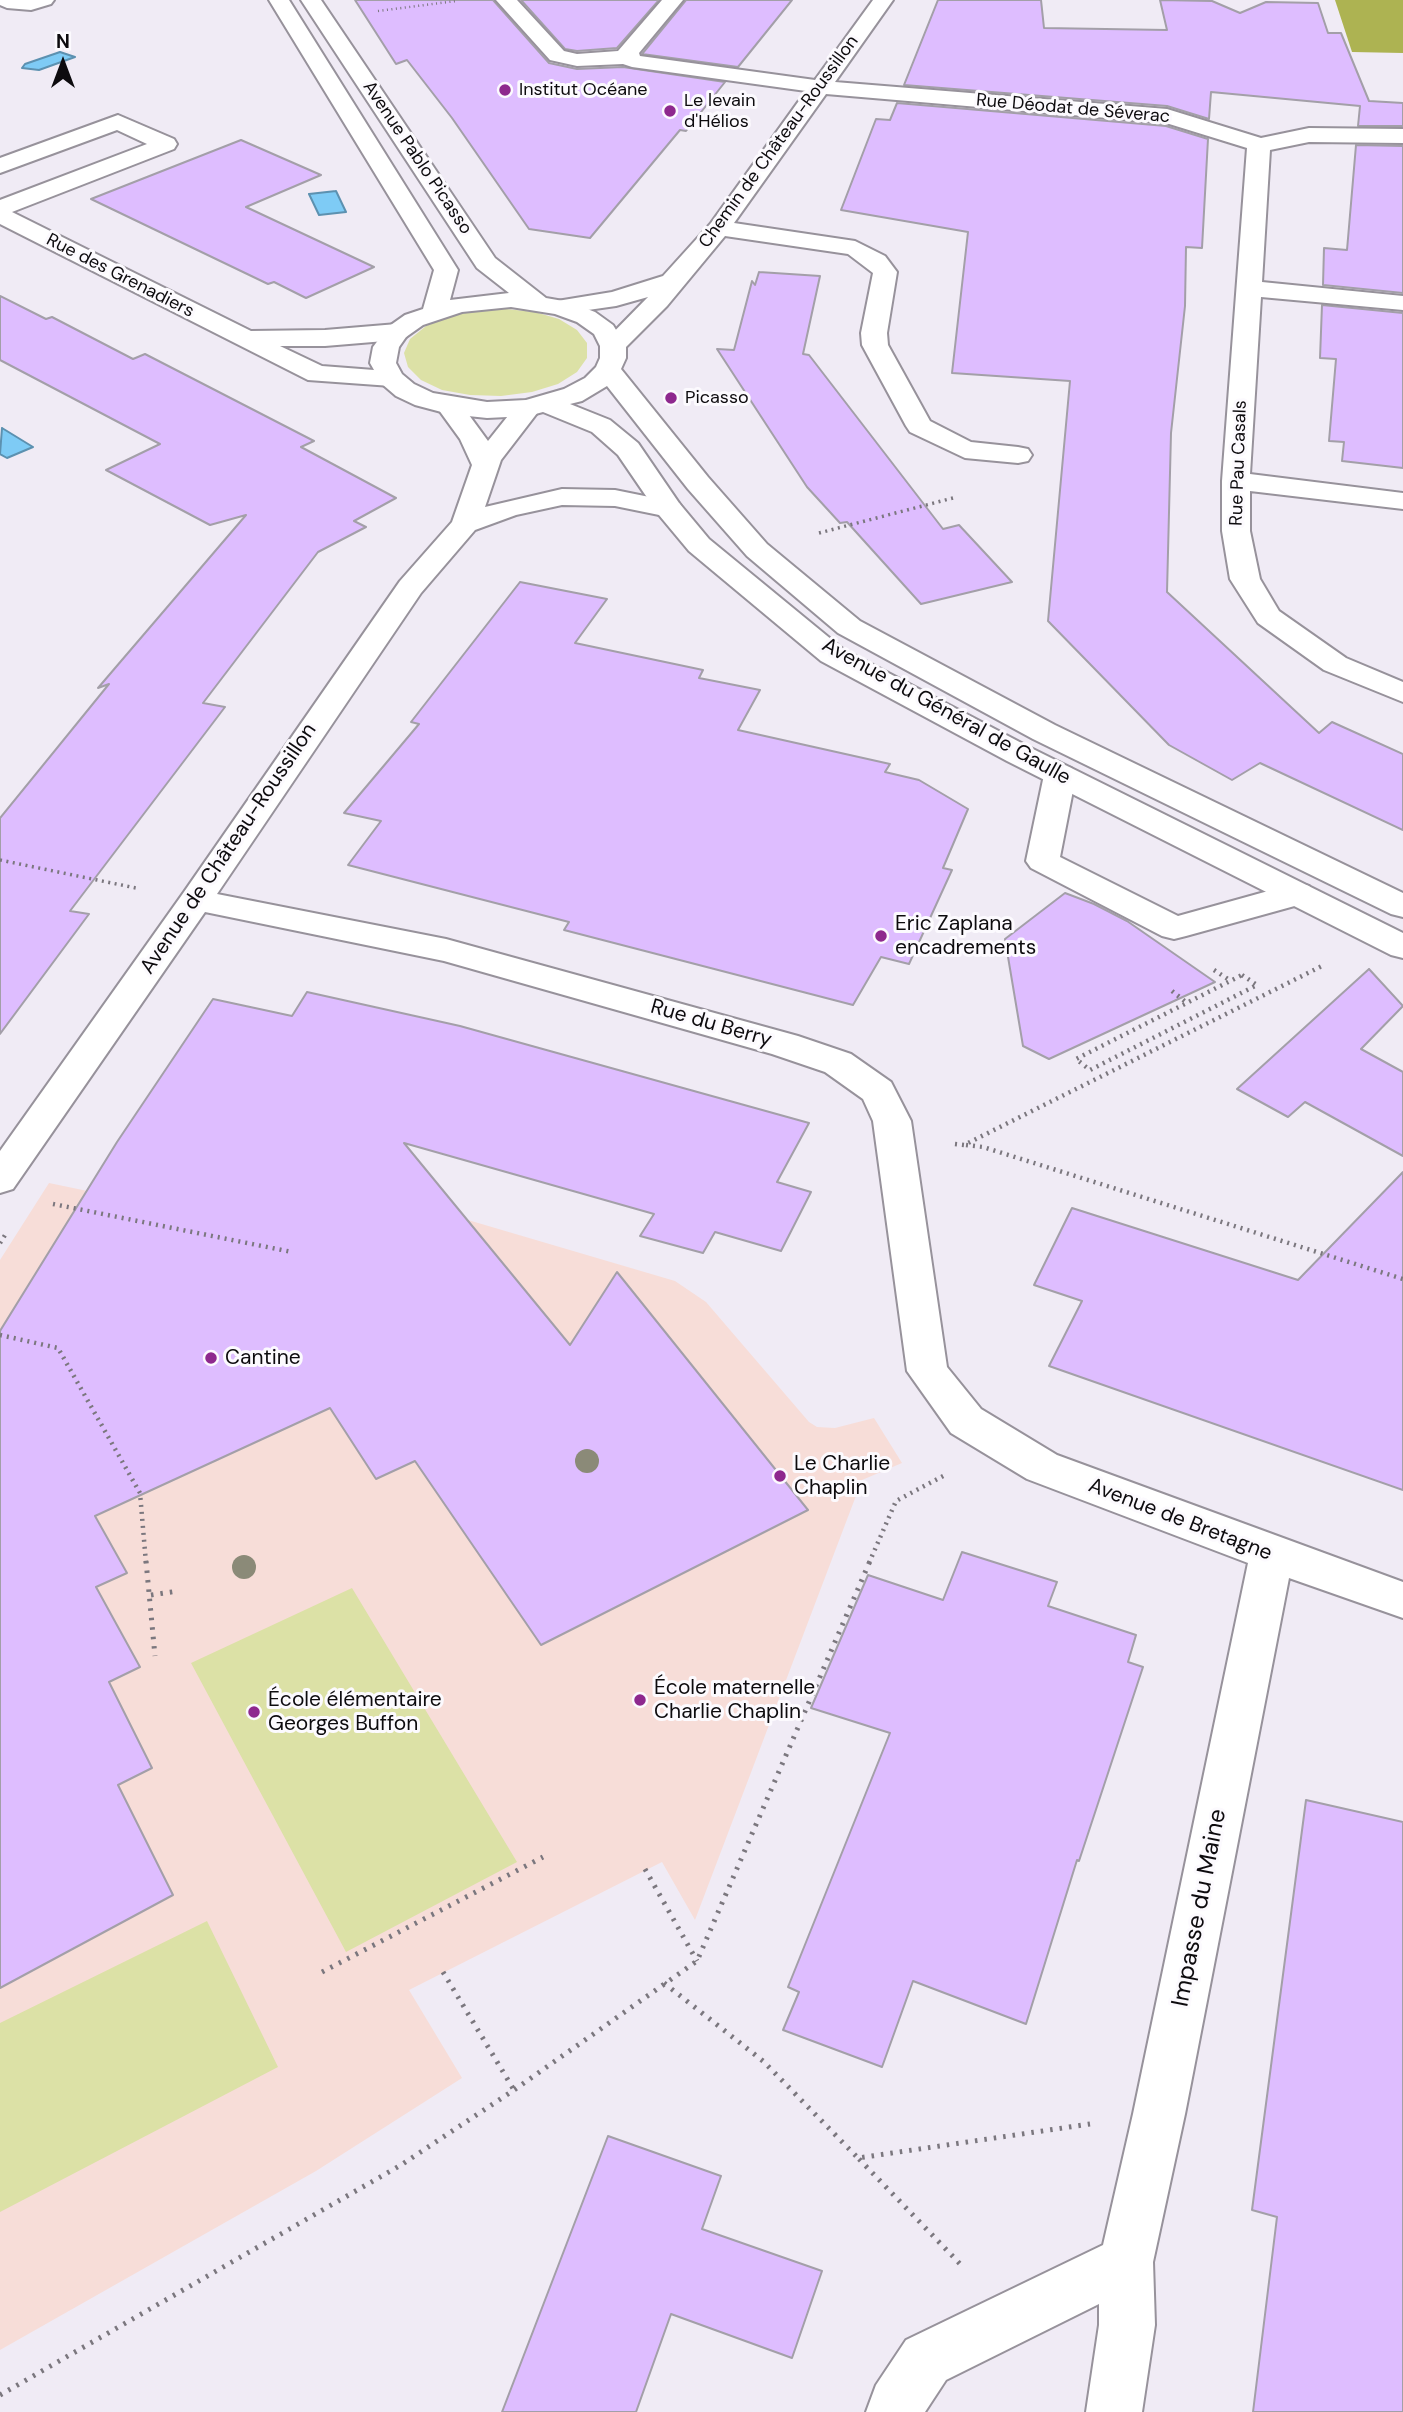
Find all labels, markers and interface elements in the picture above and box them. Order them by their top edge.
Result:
north arrow [28,28,98,98]
text: N [56,29,70,54]
street label: Chemin de Château-Roussillon [695,31,863,253]
street label: Avenue Pablo Picasso [358,77,476,239]
place label: Institut Océane [519,79,648,101]
marker: Institut Océane [497,82,513,98]
place label: Le levain d'Hélios [684,90,755,132]
street label: Rue Déodat de Séverac [975,90,1171,128]
marker: Le levain d'Hélios [662,103,678,119]
street label: Rue des Grenadiers [42,229,198,323]
place label: Picasso [685,387,749,409]
marker: Picasso [663,390,679,406]
street label: Rue Pau Casals [1226,400,1252,526]
street label: Avenue du Général de Gaulle [817,633,1075,791]
street label: Avenue de Château-Roussillon [136,719,322,979]
place label: Eric Zaplana encadrements [895,911,1036,961]
marker: Eric Zaplana encadrements [873,928,889,944]
street label: Rue du Berry [648,995,774,1053]
place label: Cantine [225,1345,301,1371]
marker: Cantine [203,1350,219,1366]
place label: Le Charlie Chaplin [794,1451,890,1501]
marker: Le Charlie Chaplin [772,1468,788,1484]
street label: Avenue de Bretagne [1085,1473,1275,1567]
place label: École maternelle Charlie Chaplin [654,1675,815,1725]
place label: École élémentaire Georges Buffon [268,1687,442,1737]
marker: École maternelle Charlie Chaplin [632,1692,648,1708]
marker: École élémentaire Georges Buffon [246,1704,262,1720]
street label: Impasse du Maine [1167,1807,1233,2009]

